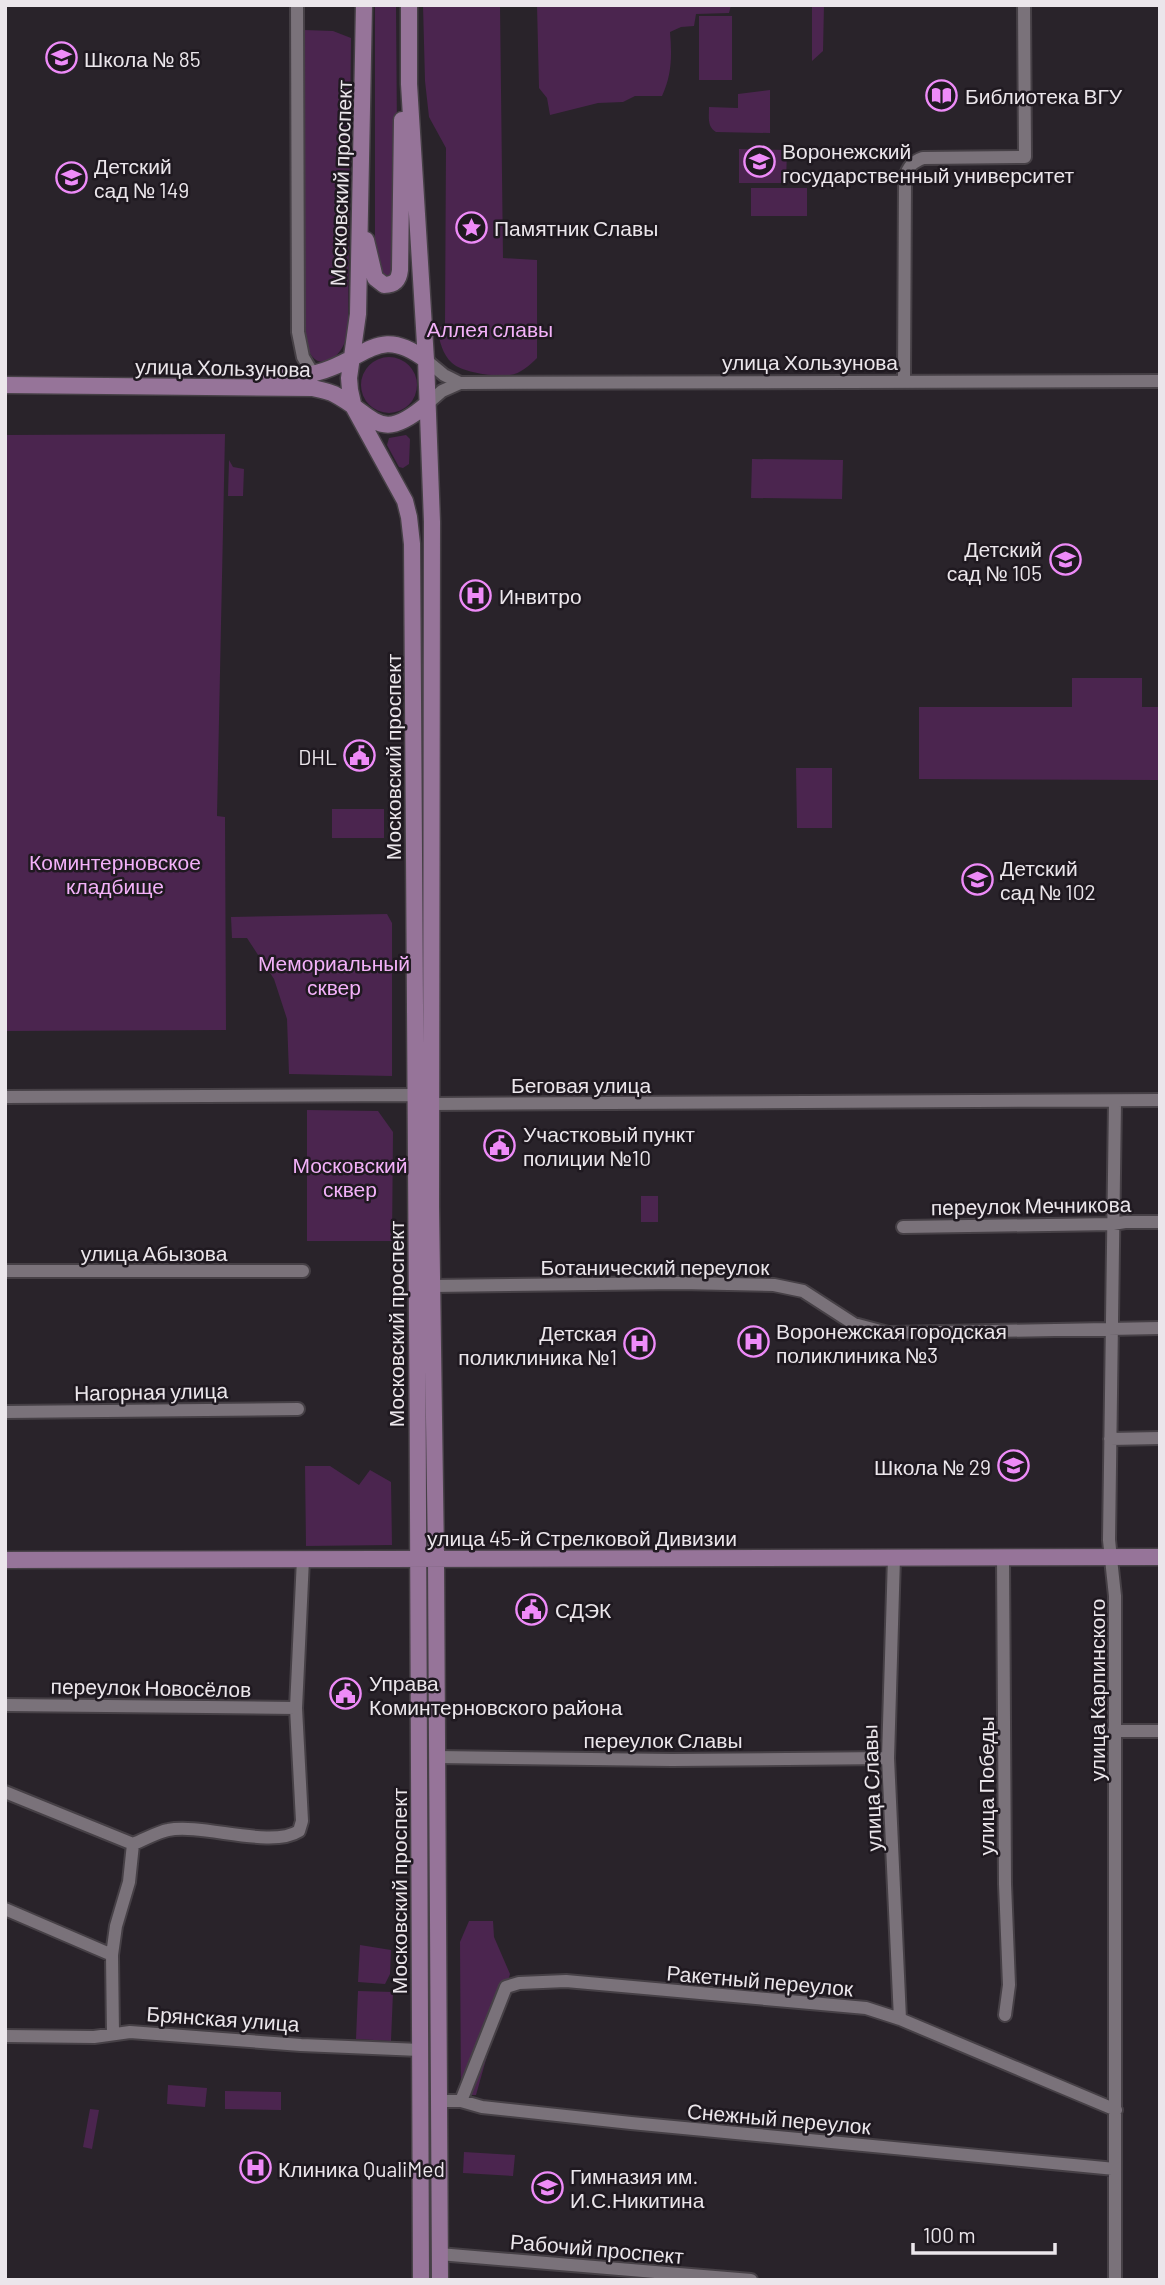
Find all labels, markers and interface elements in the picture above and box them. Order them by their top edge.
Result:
school or university icon: Школа № 85 [44,41,78,75]
place label: Школа № 85 [84,46,200,71]
library icon: Библиотека ВГУ [925,78,959,112]
street label: Московский проспект [324,79,356,287]
place label: Библиотека ВГУ [965,83,1123,108]
place label: Воронежский государственный университет [782,138,1074,187]
school or university icon: Воронежский государственный университет [742,145,776,179]
place label: Детский сад № 149 [94,153,189,202]
school or university icon: Детский сад № 149 [54,160,88,194]
place icon: Памятник Славы [454,210,488,244]
place label: Памятник Славы [494,215,658,240]
park label: Аллея славы [427,316,553,341]
street label: улица Хользунова [722,349,898,374]
street label: улица Хользунова [135,353,311,381]
place label: Детский сад № 105 [947,536,1042,585]
school or university icon: Детский сад № 105 [1048,543,1082,577]
hospital icon: Инвитро [459,578,493,612]
place label: Инвитро [499,583,582,608]
street label: Московский проспект [380,653,405,860]
public building icon: DHL [343,739,377,773]
place label: DHL [298,744,337,769]
park label: Коминтерновское кладбище [29,849,201,898]
place label: Детский сад № 102 [1000,855,1096,904]
school or university icon: Детский сад № 102 [960,862,994,896]
park label: Мемориальный сквер [258,950,410,999]
street label: Беговая улица [511,1072,651,1097]
place label: Участковый пункт полиции №10 [523,1121,695,1170]
public building icon: Участковый пункт полиции №10 [483,1128,517,1162]
park label: Московский сквер [292,1152,408,1201]
street label: переулок Мечникова [931,1191,1132,1219]
street label: Московский проспект [383,1220,408,1427]
street label: улица Абызова [81,1240,228,1265]
street label: Ботанический переулок [541,1254,770,1279]
place label: Воронежская городская поликлиника №3 [776,1318,1007,1367]
place label: Детская поликлиника №1 [458,1320,617,1369]
hospital icon: Воронежская городская поликлиника №3 [736,1325,770,1359]
hospital icon: Детская поликлиника №1 [623,1327,657,1361]
street label: Нагорная улица [74,1377,229,1405]
school or university icon: Школа № 29 [997,1449,1031,1483]
place label: Школа № 29 [874,1454,991,1479]
street label: улица 45-й Стрелковой Дивизии [427,1525,737,1550]
public building icon: СДЭК [515,1592,549,1626]
place label: СДЭК [555,1597,612,1622]
street label: улица Карпинского [1084,1599,1109,1781]
place label: Управа Коминтерновского района [369,1670,623,1719]
street label: переулок Новосёлов [50,1673,252,1701]
public building icon: Управа Коминтерновского района [329,1677,363,1711]
street label: улица Победы [973,1716,998,1856]
street label: улица Славы [856,1724,886,1852]
street label: переулок Славы [583,1727,743,1752]
street label: Московский проспект [386,1787,411,1994]
street label: Ракетный переулок [666,1959,855,2001]
street label: Брянская улица [146,2000,301,2036]
street label: Снежный переулок [686,2098,873,2139]
hospital icon: Клиника QualiMed [238,2151,272,2185]
place label: Клиника QualiMed [278,2156,445,2181]
place label: Гимназия им. И.С.Никитина [570,2163,705,2212]
school or university icon: Гимназия им. И.С.Никитина [530,2170,564,2204]
scale bar [913,2212,1055,2256]
text: 100 m [923,2222,976,2247]
street label: Рабочий проспект [509,2228,685,2268]

